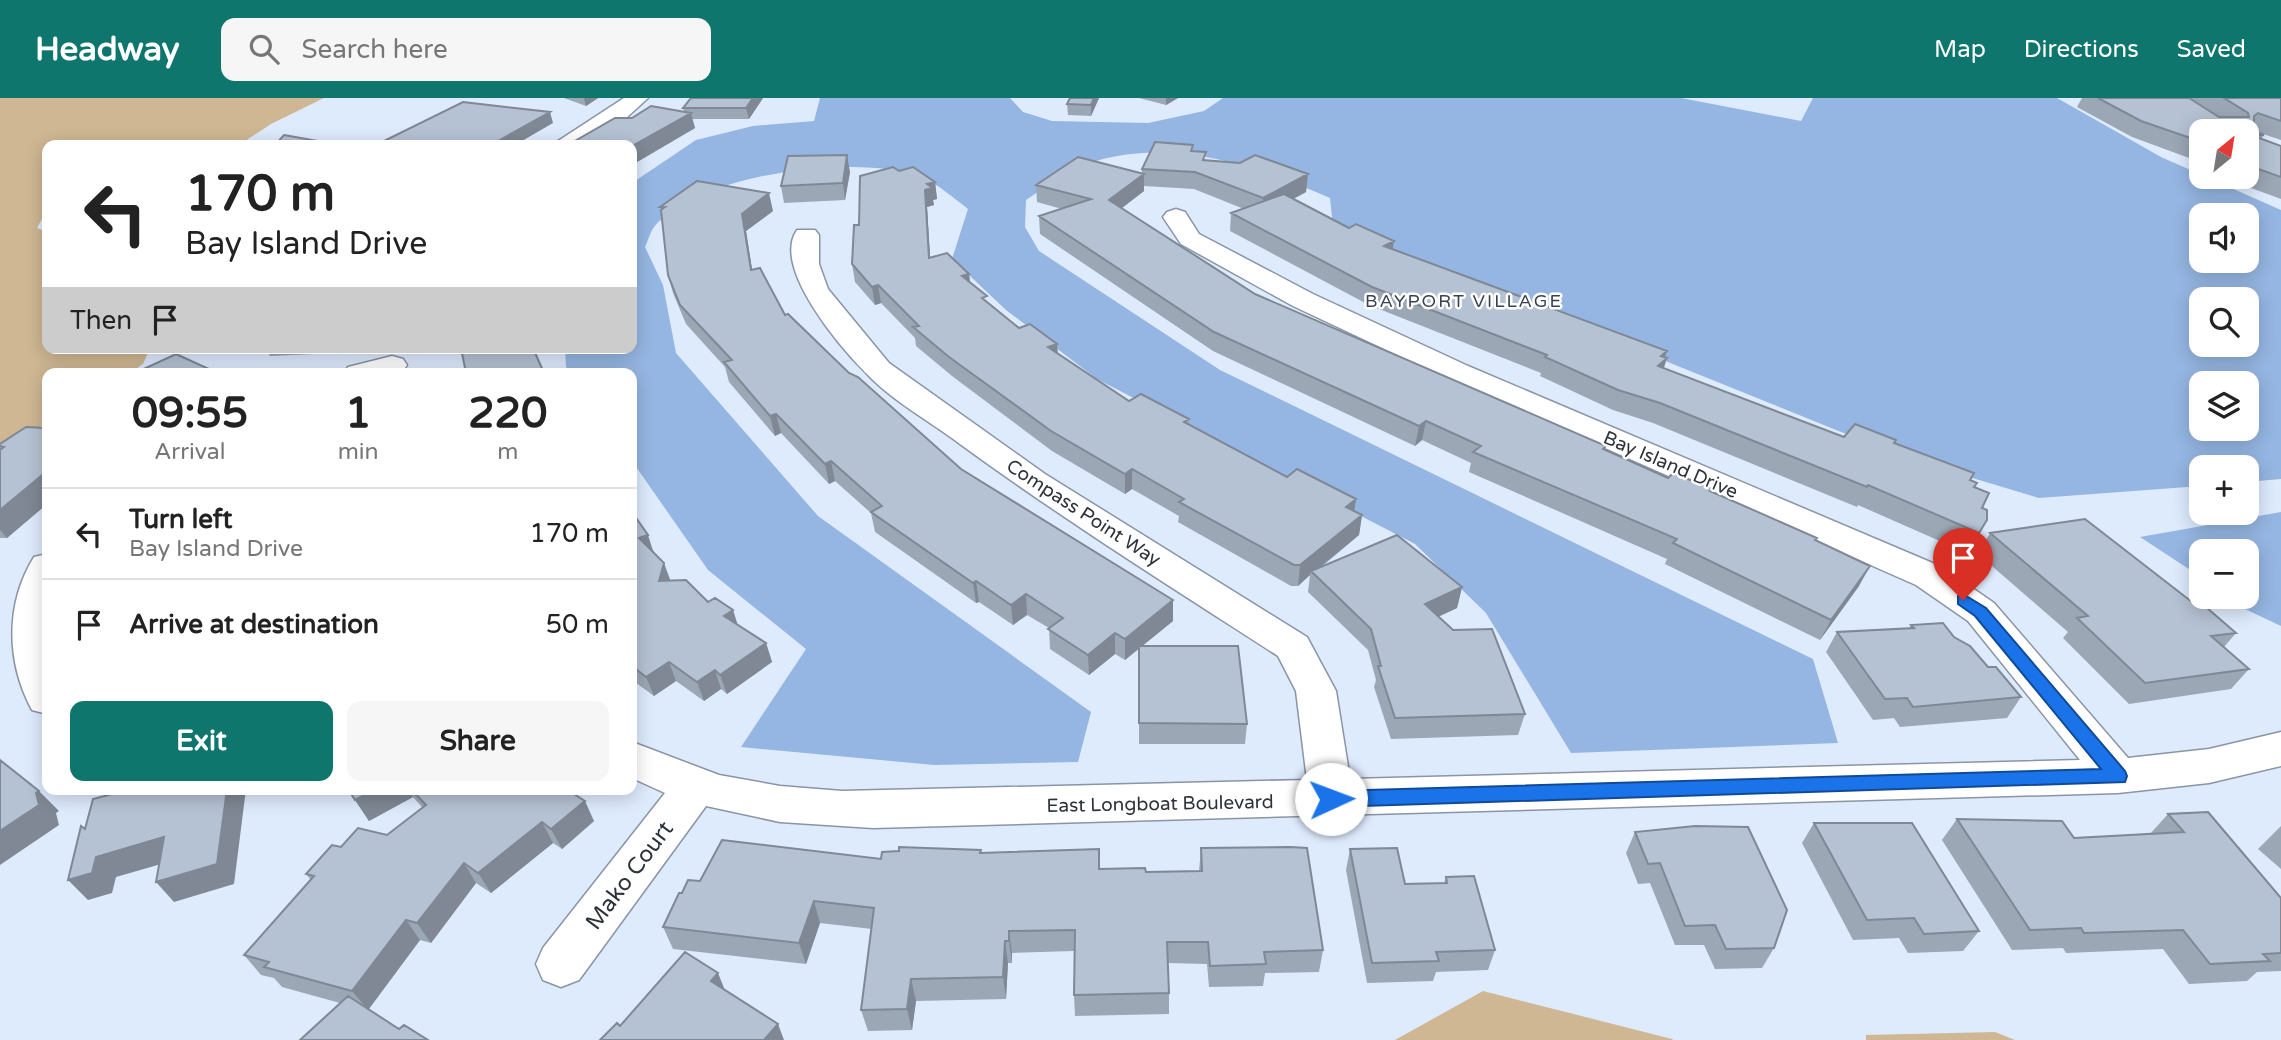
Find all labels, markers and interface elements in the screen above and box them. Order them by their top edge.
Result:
search box [221,18,711,81]
text: Headway [35,30,179,69]
icon: search [245,30,283,68]
text: Search here [301,34,448,65]
text: Map [1934,35,1986,64]
text: Directions [2024,35,2139,64]
text: Saved [2177,35,2246,64]
north arrow [2189,119,2259,189]
map controls [2189,119,2259,609]
text: 170 m [185,165,335,224]
icon: left [70,168,161,259]
button: sound [2189,203,2259,273]
text: Bay Island Drive [185,225,427,263]
button: search [2189,287,2259,357]
district label: BAYPORT VILLAGE [1365,290,1563,312]
icon: arrive [146,301,184,339]
text: Then [70,305,132,336]
button: layers [2189,371,2259,441]
text: 09:55 [132,388,248,439]
text: 1 [345,388,371,439]
text: 220 [468,388,547,439]
street label: Bay Island Drive [1600,427,1741,503]
text: Arrival [154,438,225,466]
text: min [338,438,379,466]
text: m [497,438,518,466]
street label: Compass Point Way [1002,455,1165,571]
button: + [2189,455,2259,525]
text: Turn left [129,504,232,535]
icon: left [70,515,108,553]
text: 170 m [529,518,609,549]
pin [1933,528,1993,600]
text: Bay Island Drive [129,535,303,563]
icon: arrive [1944,539,1982,577]
button: − [2189,539,2259,609]
icon: arrive [70,606,108,644]
text: Arrive at destination [129,609,379,640]
text: 50 m [546,609,609,640]
button: Exit [70,701,333,781]
button: Share [347,701,609,781]
position arrow [1294,762,1368,836]
street label: East Longboat Boulevard [1046,791,1274,817]
street label: Mako Court [580,816,680,935]

